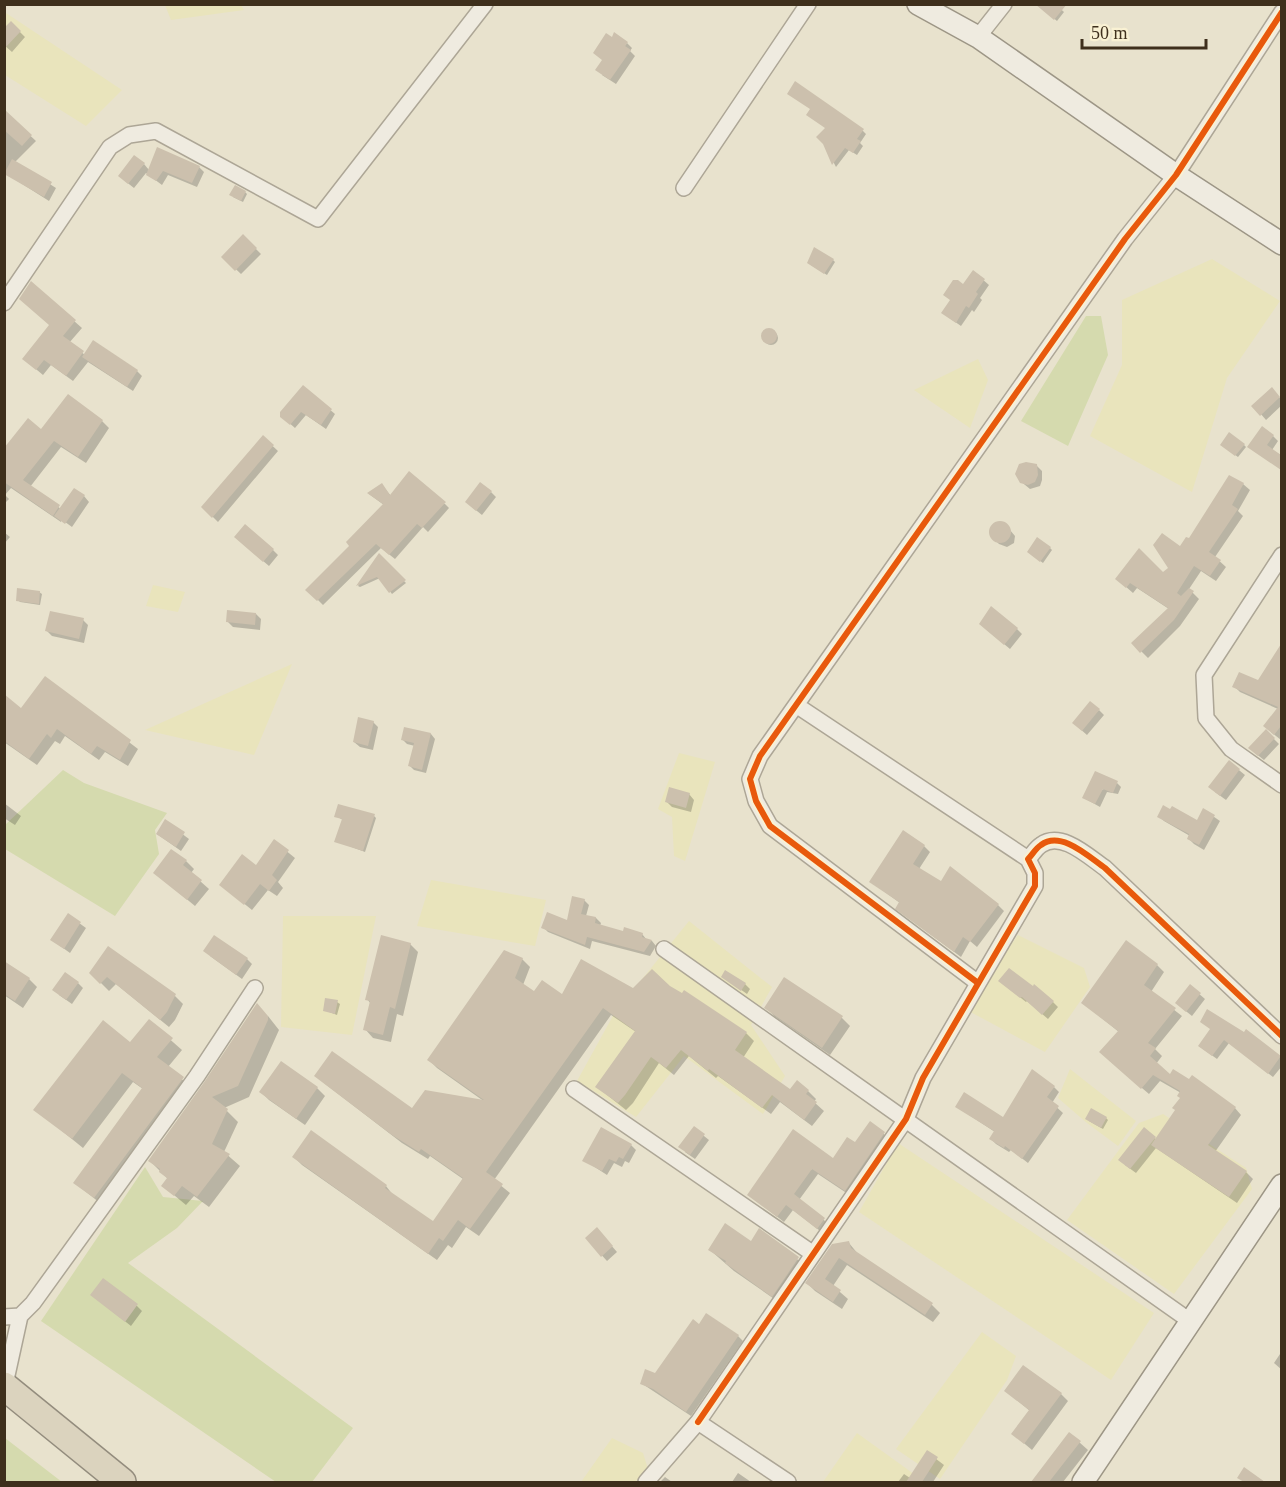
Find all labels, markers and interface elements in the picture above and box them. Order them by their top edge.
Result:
scale bar [1082,12,1206,50]
text: 50 m [1091,23,1128,43]

